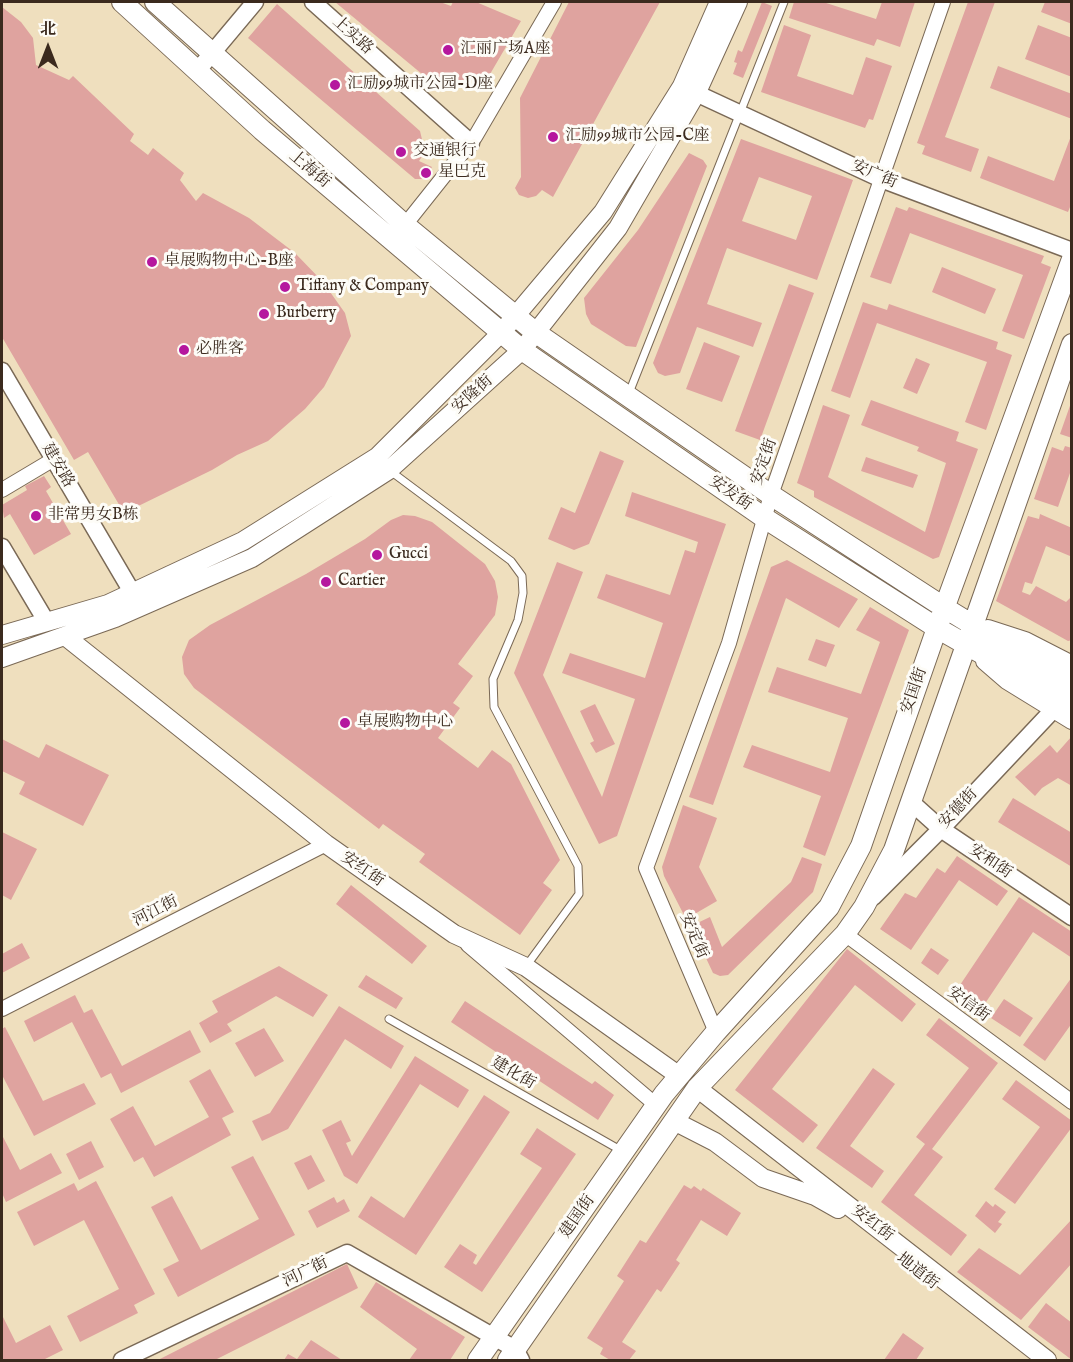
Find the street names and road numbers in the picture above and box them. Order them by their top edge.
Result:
street label: 上实路 [328,13,376,59]
street label: 上海街 [284,147,334,193]
street label: 安广街 [848,157,900,193]
street label: 安隆街 [449,372,497,418]
street label: 安定街 [748,436,782,488]
street label: 建安路 [37,440,77,492]
street label: 安发街 [705,472,755,516]
street label: 安国街 [898,665,932,717]
street label: 安德街 [936,785,982,833]
street label: 安和街 [965,841,1015,883]
street label: 安红街 [337,848,387,892]
street label: 河江街 [130,893,182,931]
street label: 安定街 [675,910,711,962]
street label: 安信街 [943,983,993,1027]
street label: 建化街 [487,1054,539,1094]
street label: 建国街 [556,1192,600,1242]
street label: 安红街 [847,1202,897,1246]
street label: 地道街 [892,1250,942,1294]
street label: 河广街 [280,1254,332,1292]

